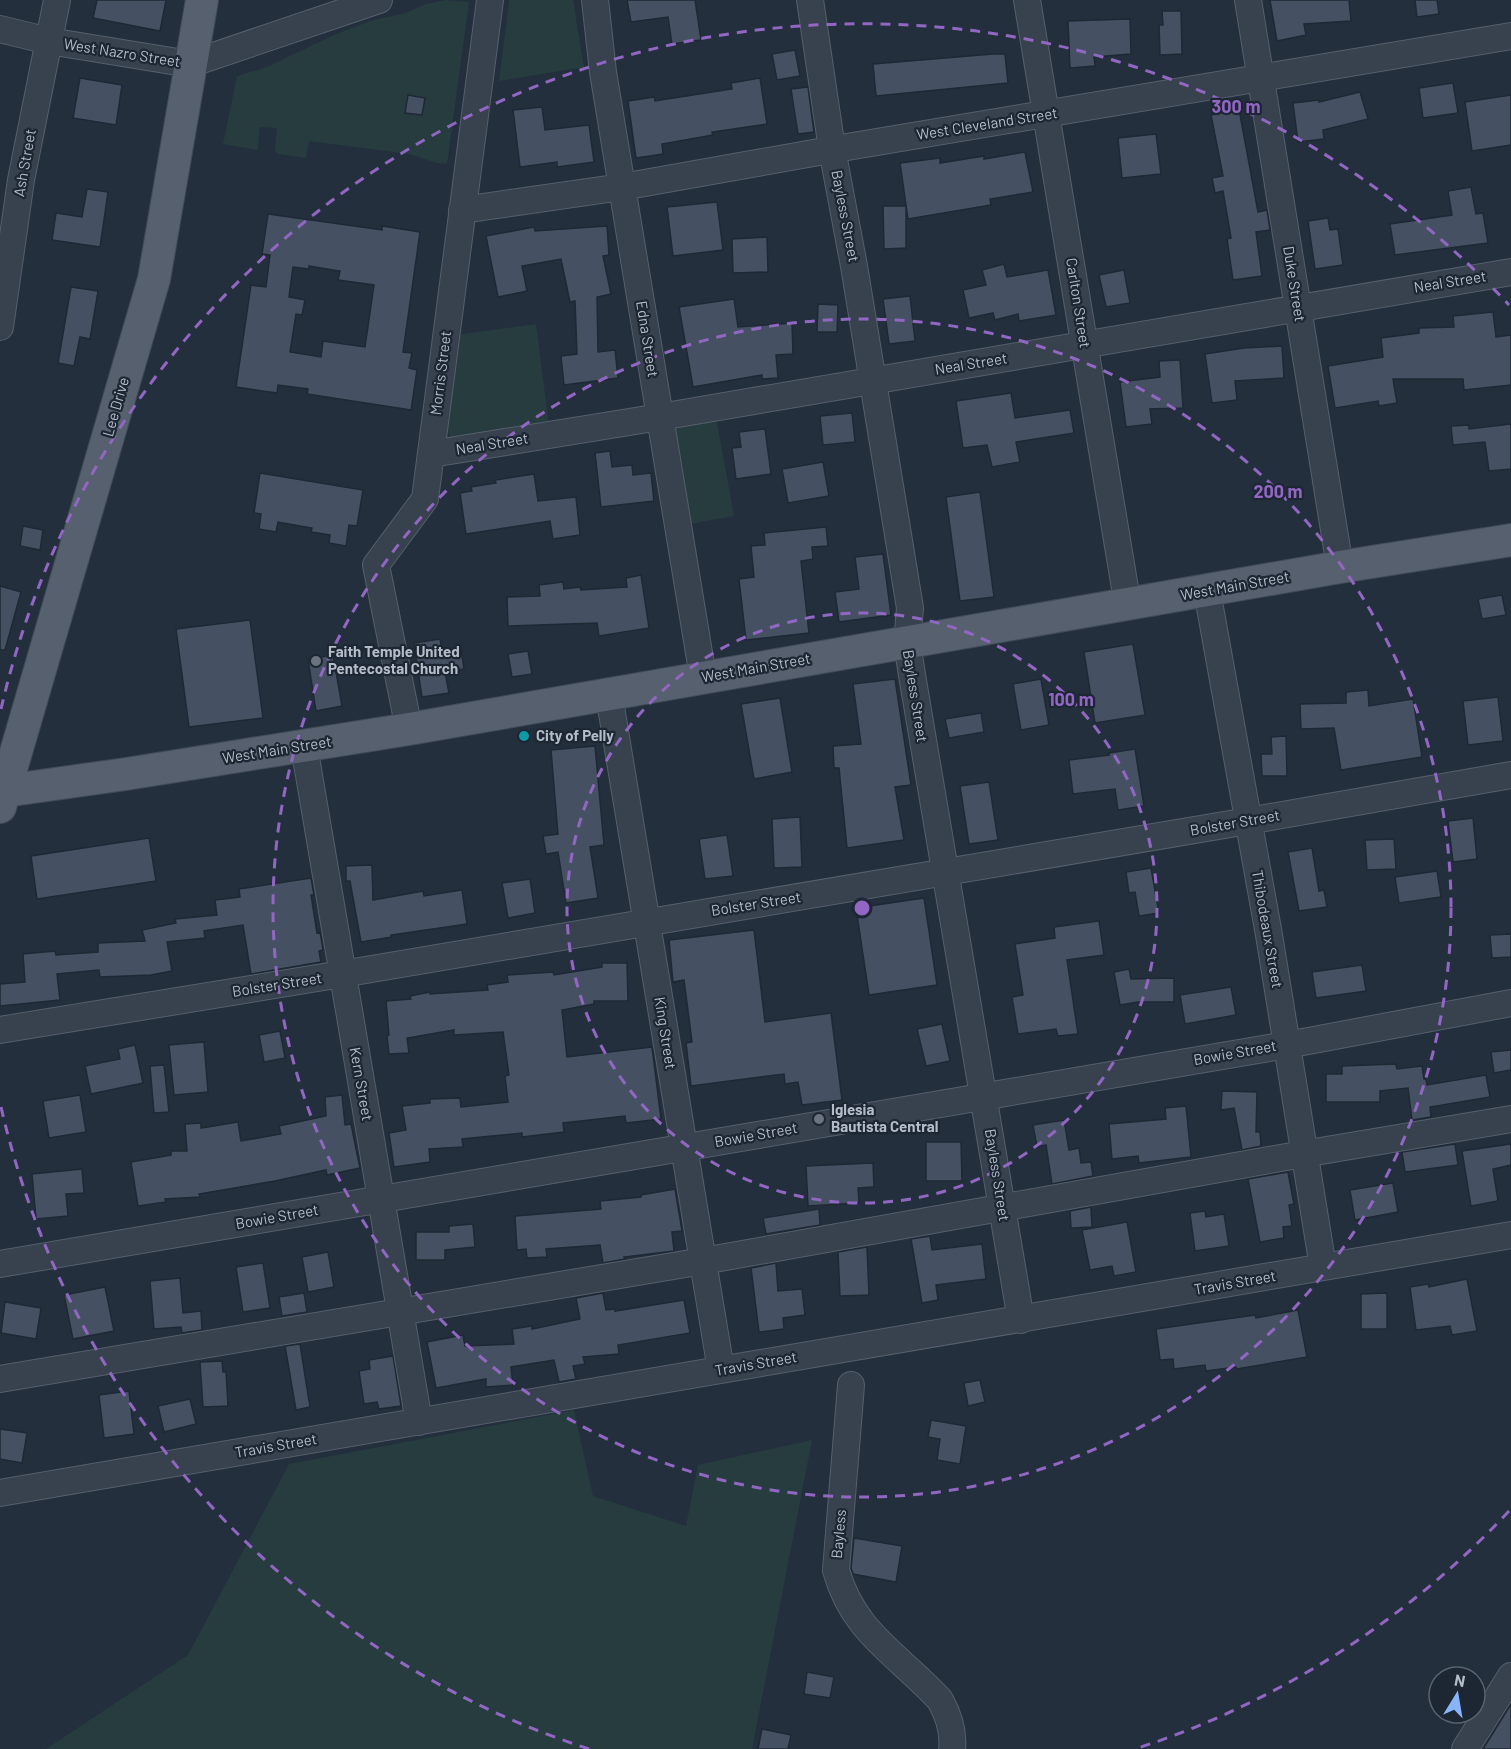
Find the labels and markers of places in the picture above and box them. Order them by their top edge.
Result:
place label: Faith Temple United Pentecostal Church [328,642,460,677]
marker: Faith Temple United Pentecostal Church [309,654,323,668]
place label: City of Pelly [536,726,614,744]
marker: City of Pelly [517,729,531,743]
centre of rings [852,898,872,918]
place label: Iglesia Bautista Central [831,1100,938,1135]
marker: Iglesia Bautista Central [812,1112,826,1126]

